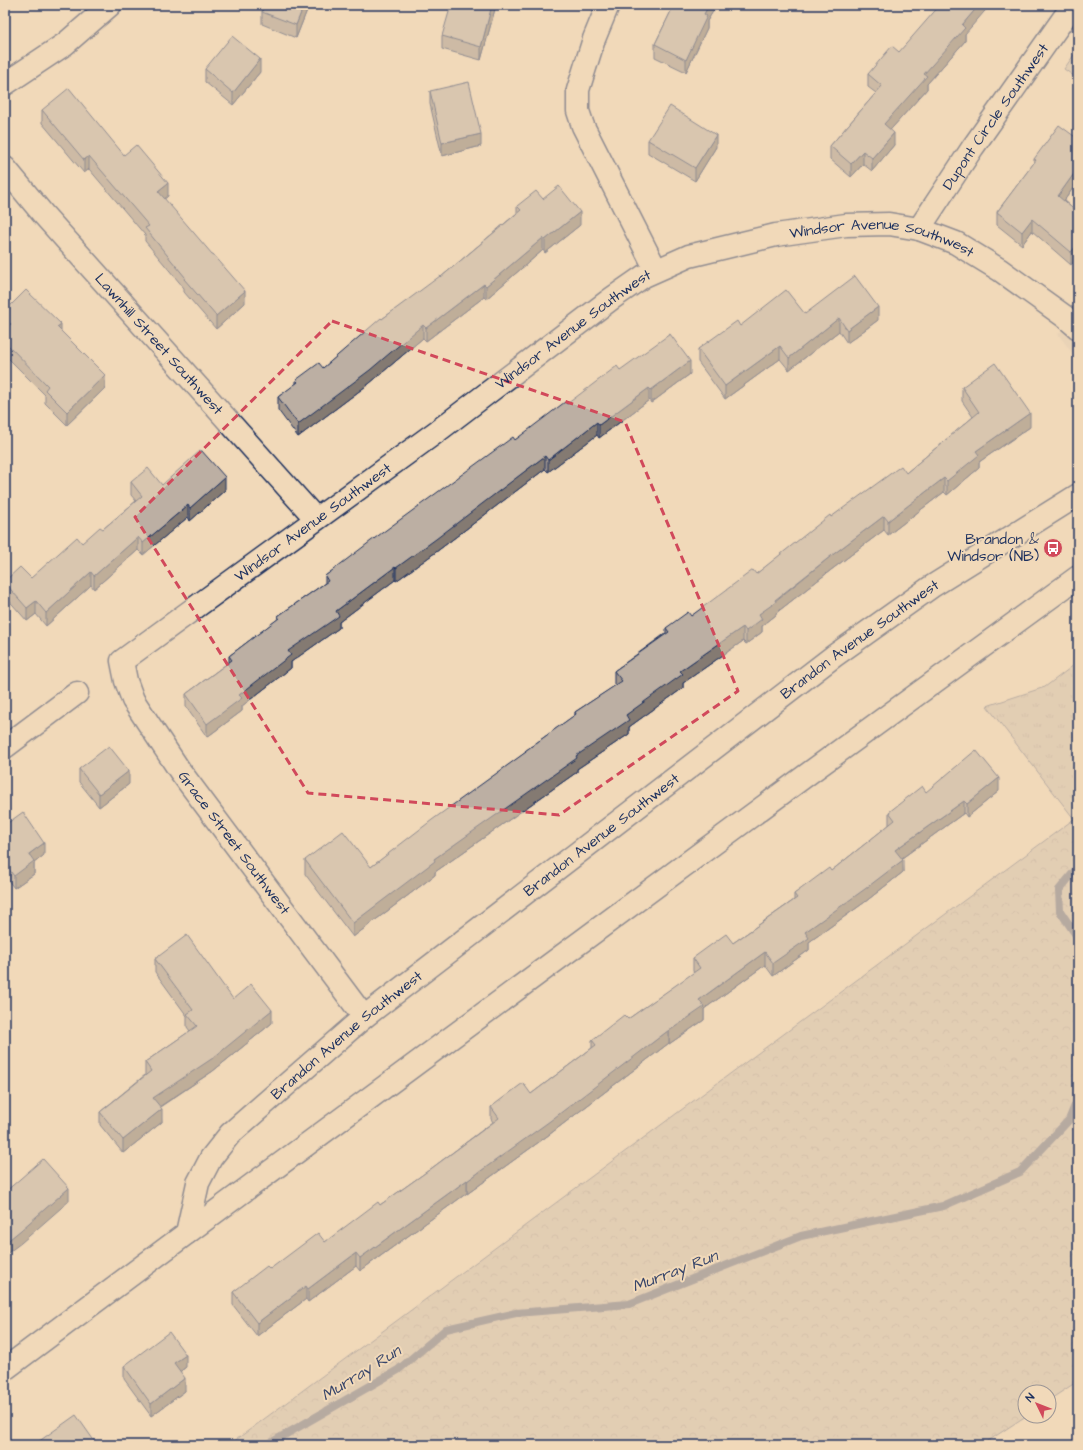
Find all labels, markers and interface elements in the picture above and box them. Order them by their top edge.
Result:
street label: Dupont Circle Southwest [937,39,1053,194]
street label: Windsor Avenue Southwest [788,213,978,262]
street label: Windsor Avenue Southwest [491,264,654,394]
street label: Lawnhill Street Southwest [90,269,228,419]
street label: Windsor Avenue Southwest [230,458,396,586]
place label: Brandon & Windsor (NB) [947,529,1039,567]
bus stop icon: Brandon & Windsor (NB) [1042,537,1064,559]
street label: Brandon Avenue Southwest [776,574,943,704]
street label: Grace Street Southwest [173,767,295,919]
street label: Brandon Avenue Southwest [519,768,684,901]
street label: Brandon Avenue Southwest [266,965,427,1104]
water label: Murray Run [629,1244,723,1298]
water label: Murray Run [317,1339,407,1407]
north arrow [1017,1384,1057,1424]
text: N [1022,1390,1038,1405]

